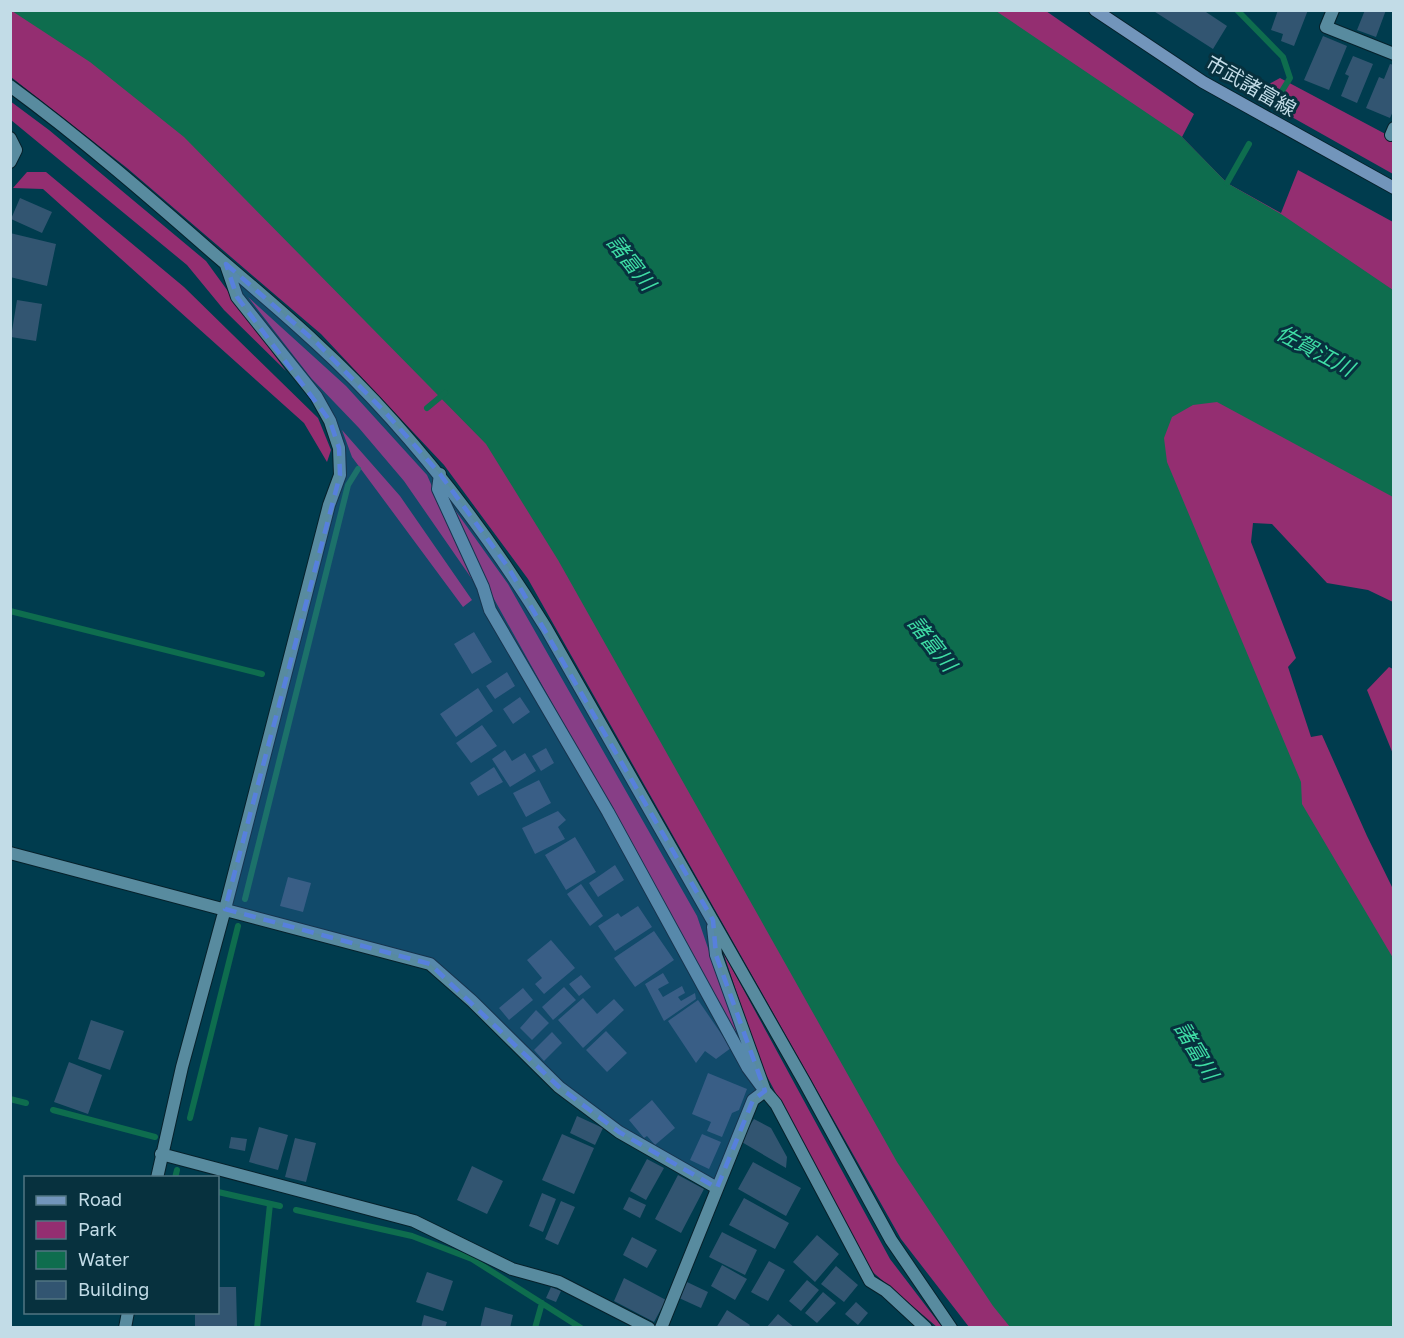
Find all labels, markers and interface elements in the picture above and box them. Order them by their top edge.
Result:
street label: 市武諸富線 [1202,50,1301,121]
water label: 諸富川 [602,230,663,297]
water label: 佐賀江川 [1272,319,1360,382]
water label: 諸富川 [903,611,964,678]
water label: 諸富川 [1169,1017,1225,1086]
legend [24,1176,219,1314]
text: Road [78,1188,122,1210]
text: Park [78,1218,117,1240]
text: Water [78,1248,129,1270]
text: Building [78,1278,149,1300]

